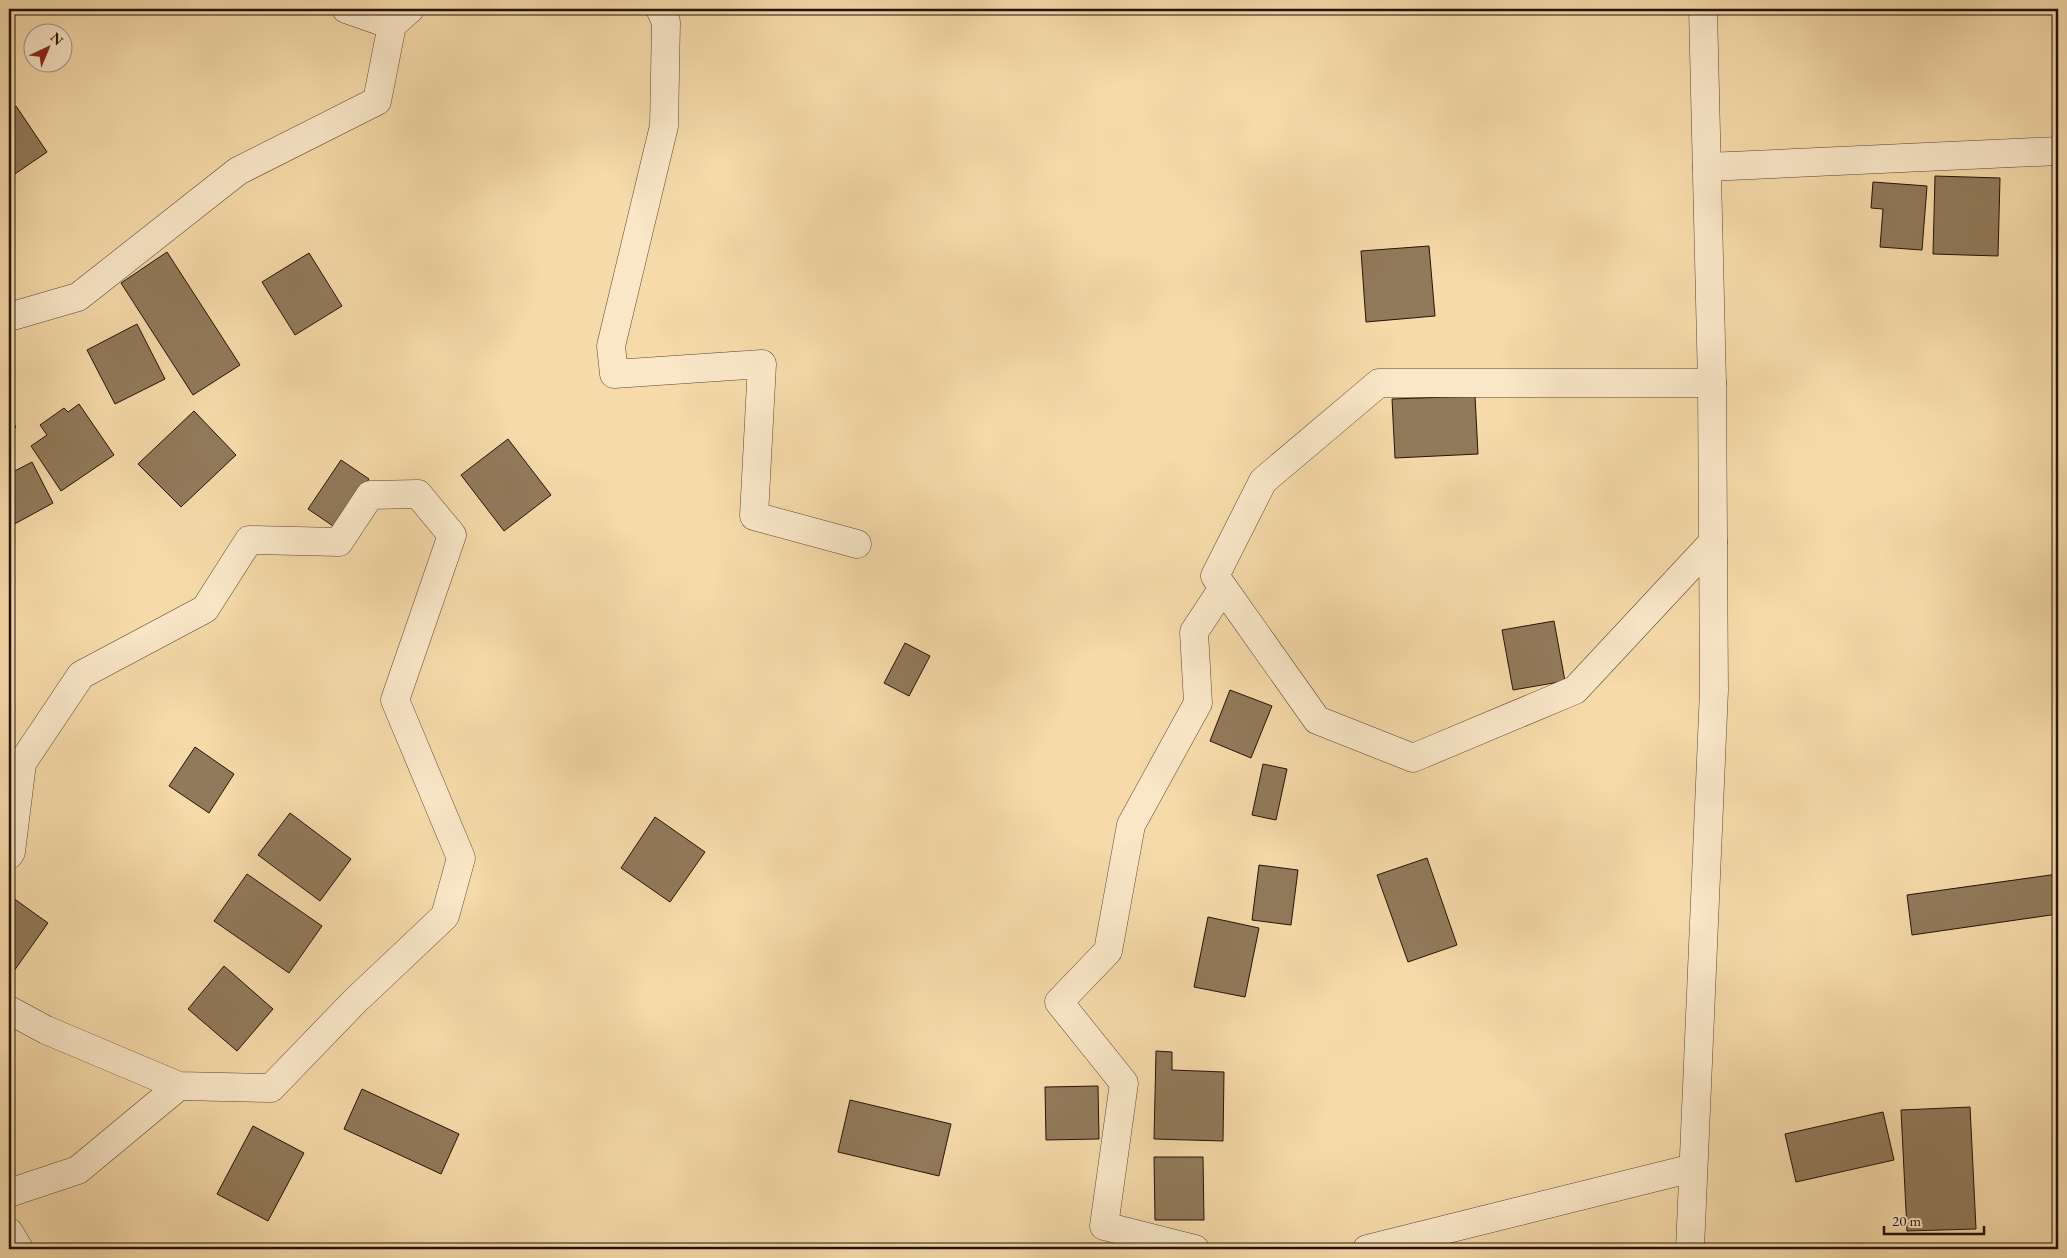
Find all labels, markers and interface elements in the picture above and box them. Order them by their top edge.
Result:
north arrow [22,22,72,72]
text: N [47,28,68,50]
scale bar [1884,1203,1984,1235]
text: 20 m [1892,1211,1921,1230]

